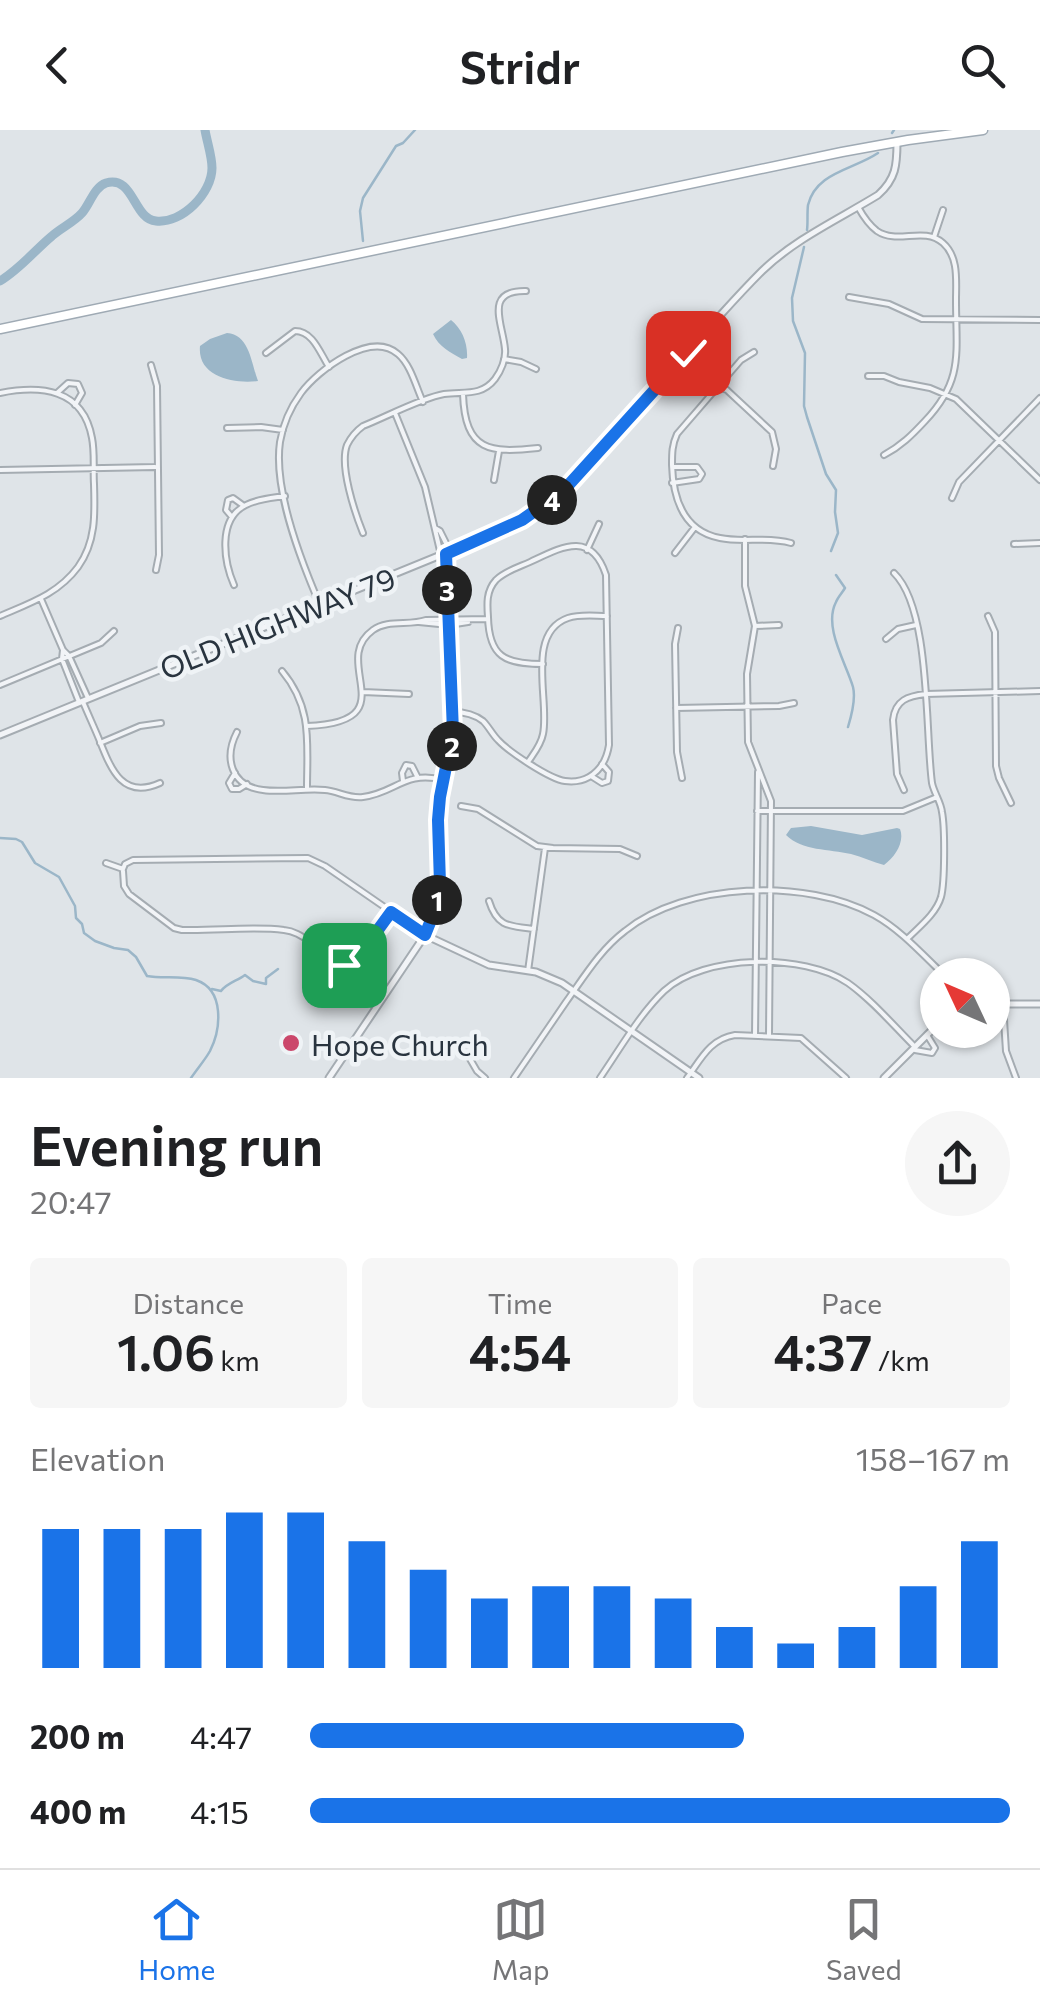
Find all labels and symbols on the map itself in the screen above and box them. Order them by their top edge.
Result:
pin [646,311,731,396]
pin: 4 [527,475,577,525]
street label: OLD HIGHWAY 79 [154,558,400,686]
pin: 3 [422,565,472,615]
pin: 2 [427,721,477,771]
pin: 1 [412,875,462,925]
pin [302,923,387,1008]
north arrow [920,958,1010,1048]
place label: Hope Church [311,1025,489,1062]
marker: Hope Church [280,1032,302,1054]

